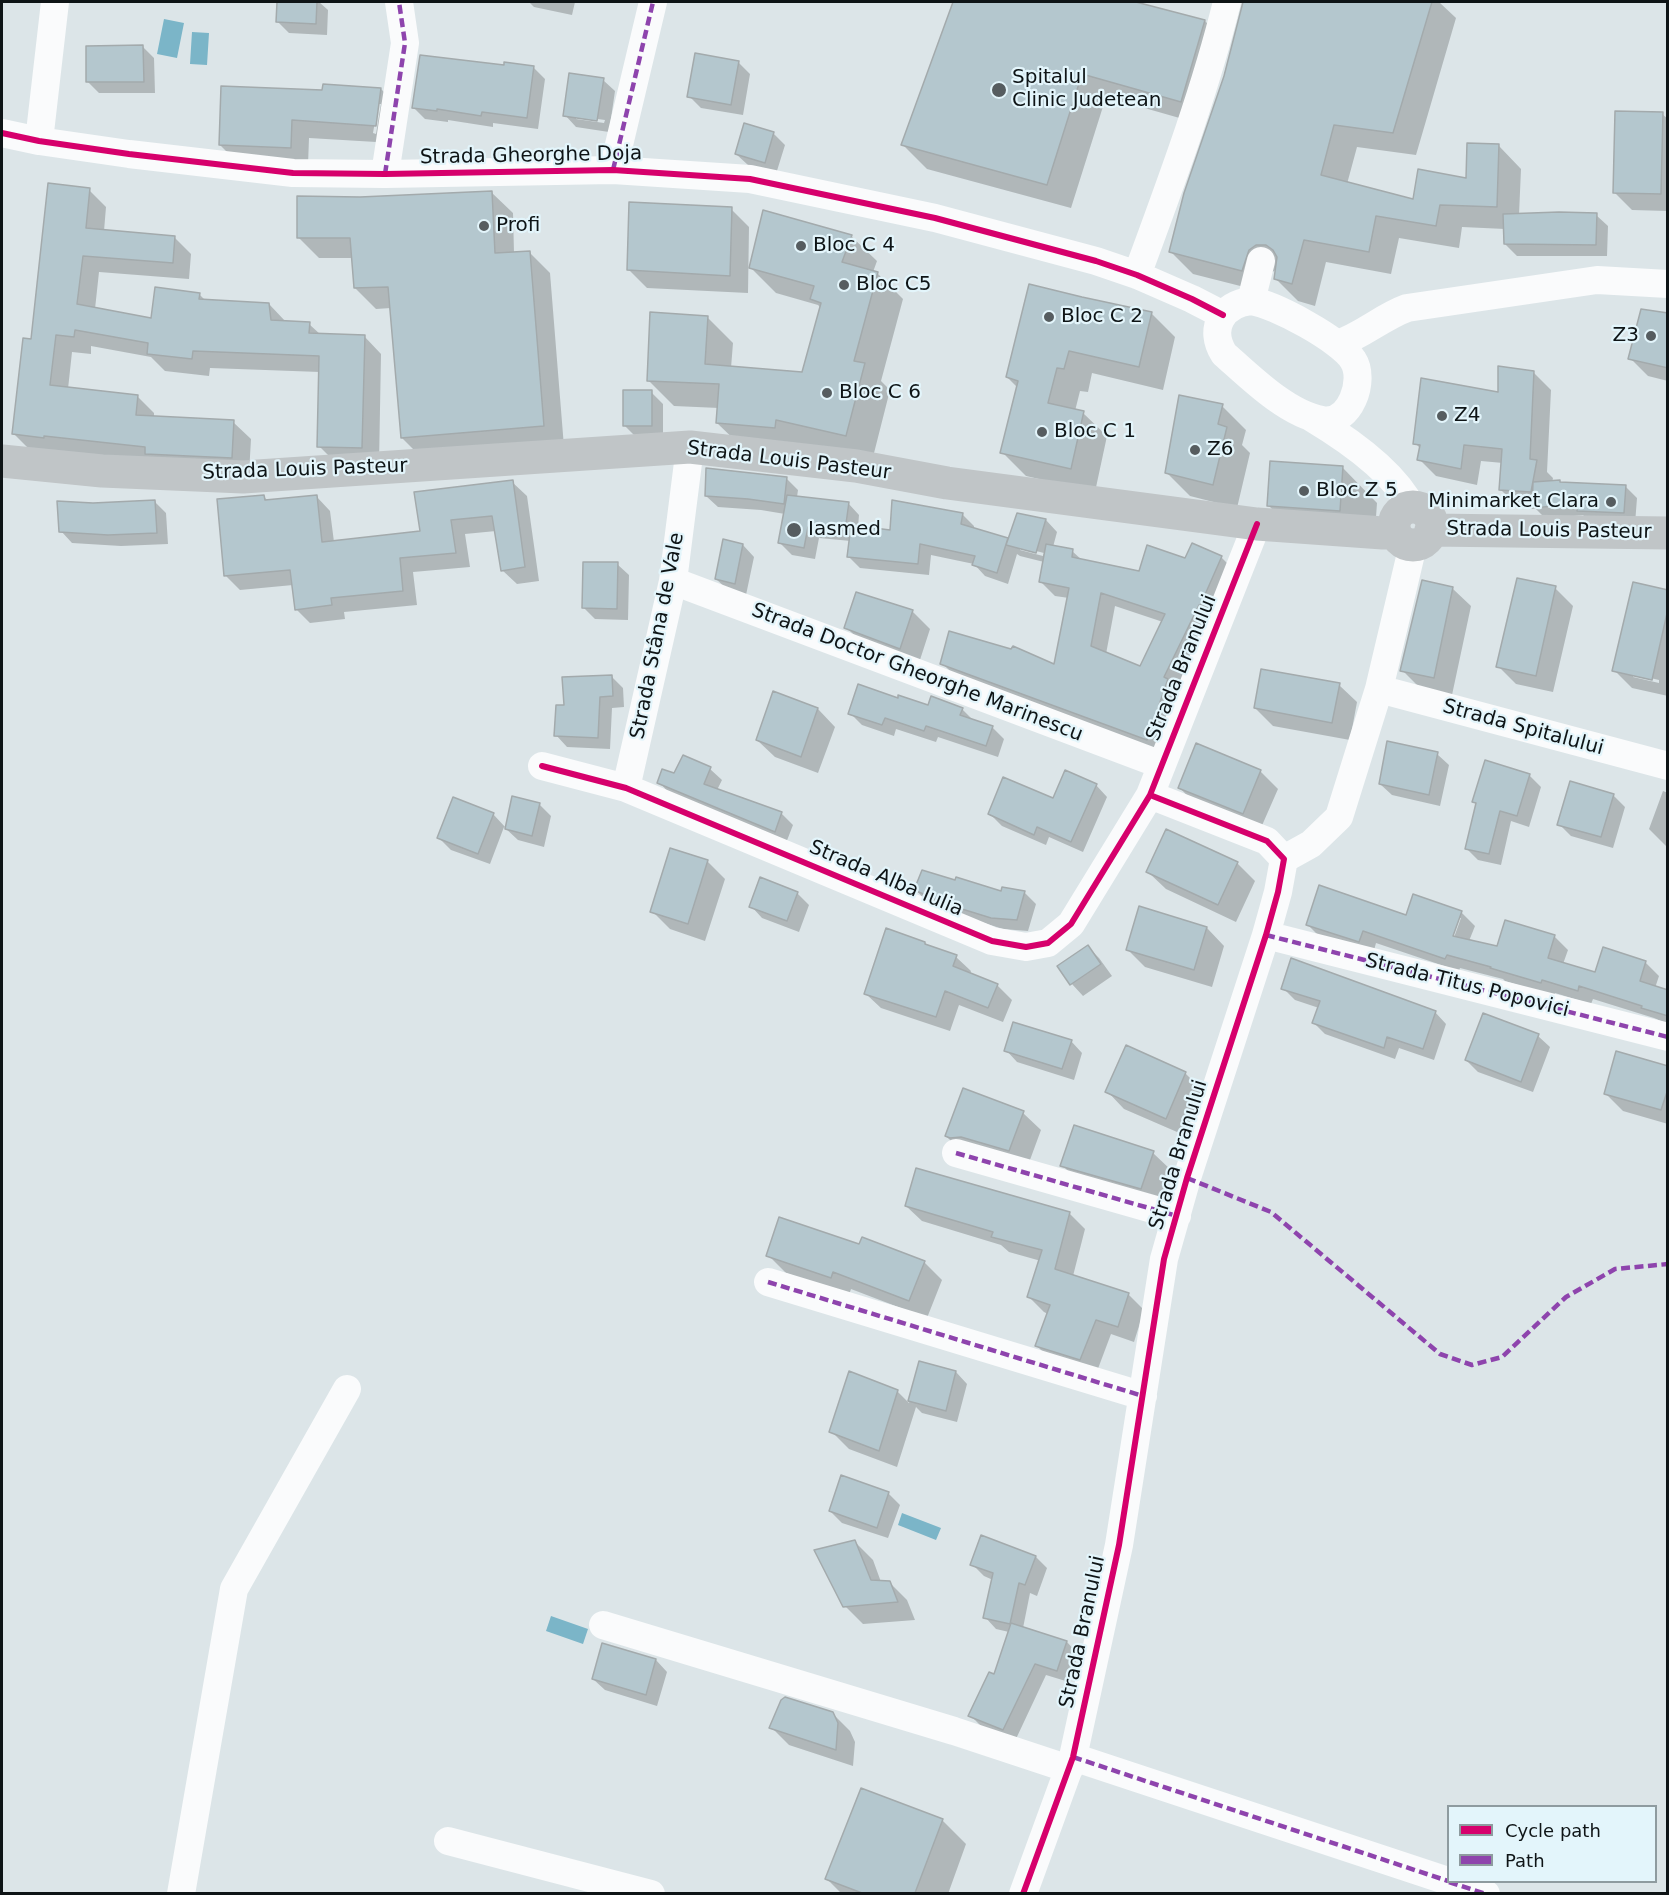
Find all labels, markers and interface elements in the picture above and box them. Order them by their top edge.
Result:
place label: Spitalul Clinic Judetean [1012,66,1161,113]
marker: Spitalul Clinic Judetean [990,81,1008,99]
street label: Strada Gheorghe Doja [420,142,642,170]
place label: Profi [496,214,540,238]
marker: Profi [477,219,491,233]
place label: Bloc C 4 [813,234,895,258]
marker: Bloc C 4 [794,239,808,253]
place label: Bloc C5 [856,273,932,297]
marker: Bloc C5 [837,278,851,292]
place label: Bloc C 2 [1061,305,1143,329]
marker: Bloc C 2 [1042,310,1056,324]
place label: Z3 [1613,324,1639,348]
marker: Z3 [1644,329,1658,343]
place label: Bloc C 6 [839,381,921,405]
marker: Bloc C 6 [820,386,834,400]
place label: Z4 [1454,404,1480,428]
marker: Z4 [1435,409,1449,423]
place label: Bloc C 1 [1054,420,1136,444]
marker: Bloc C 1 [1035,425,1049,439]
street label: Strada Louis Pasteur [686,437,892,485]
place label: Z6 [1207,438,1233,462]
marker: Z6 [1188,443,1202,457]
street label: Strada Louis Pasteur [202,454,408,486]
place label: Bloc Z 5 [1316,479,1398,503]
marker: Bloc Z 5 [1297,484,1311,498]
place label: Minimarket Clara [1428,490,1599,514]
marker: Minimarket Clara [1604,495,1618,509]
street label: Strada Louis Pasteur [1446,517,1652,545]
place label: Iasmed [808,518,881,542]
marker: Iasmed [785,521,803,539]
street label: Strada Stâna de Vale [626,531,690,741]
street label: Strada Branului [1142,591,1222,745]
street label: Strada Doctor Gheorghe Marinescu [748,599,1086,747]
street label: Strada Spitalului [1440,695,1606,761]
street label: Strada Alba Iulia [805,836,967,922]
street label: Strada Titus Popovici [1363,949,1571,1023]
street label: Strada Branului [1145,1077,1213,1233]
street label: Strada Branului [1055,1553,1111,1711]
legend [1447,1805,1657,1883]
text: Cycle path [1505,1820,1601,1841]
text: Path [1505,1850,1545,1871]

